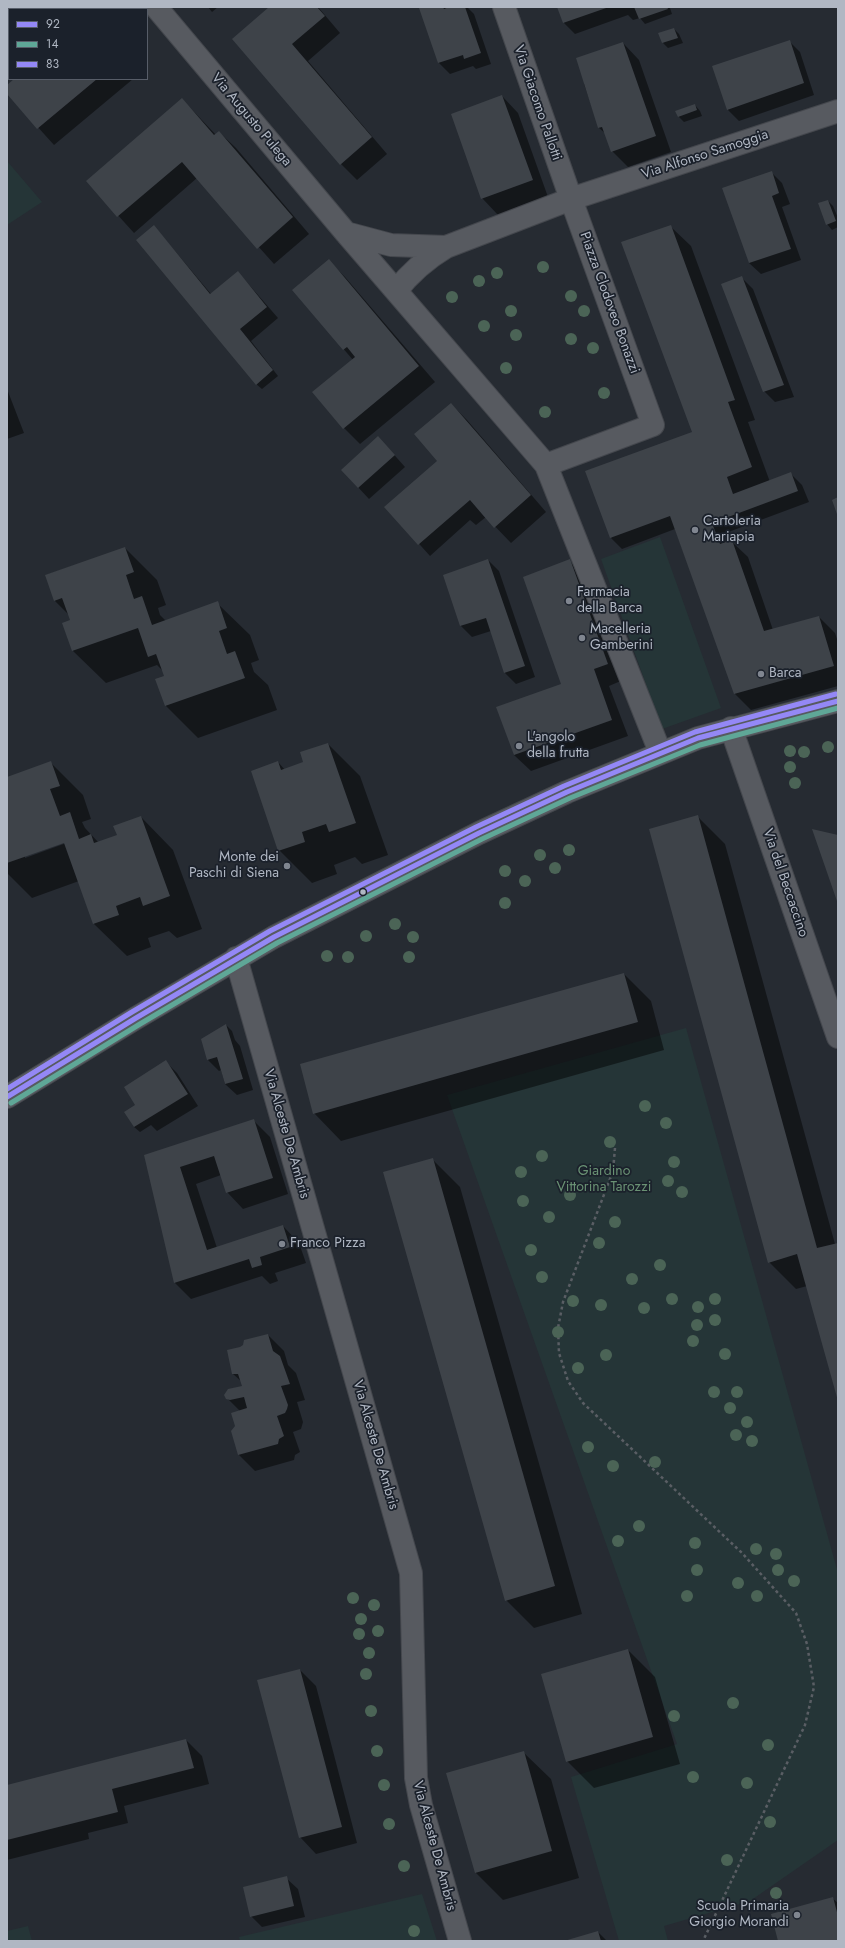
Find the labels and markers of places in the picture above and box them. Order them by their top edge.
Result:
place label: Cartoleria Mariapia [703,514,761,546]
marker: Cartoleria Mariapia [690,525,700,535]
place label: Farmacia della Barca [577,585,642,618]
marker: Farmacia della Barca [564,596,574,606]
place label: Macelleria Gamberini [590,622,653,654]
marker: Macelleria Gamberini [577,633,587,643]
place label: Barca [769,666,802,682]
marker: Barca [756,669,766,679]
place label: L'angolo della frutta [527,730,589,762]
marker: L'angolo della frutta [514,741,524,751]
place label: Monte dei Paschi di Siena [189,850,279,882]
marker: Monte dei Paschi di Siena [282,861,292,871]
unlabelled marker [358,887,368,897]
place label: Franco Pizza [290,1236,365,1252]
marker: Franco Pizza [277,1239,287,1249]
place label: Scuola Primaria Giorgio Morandi [689,1899,789,1932]
marker: Scuola Primaria Giorgio Morandi [792,1910,802,1920]

